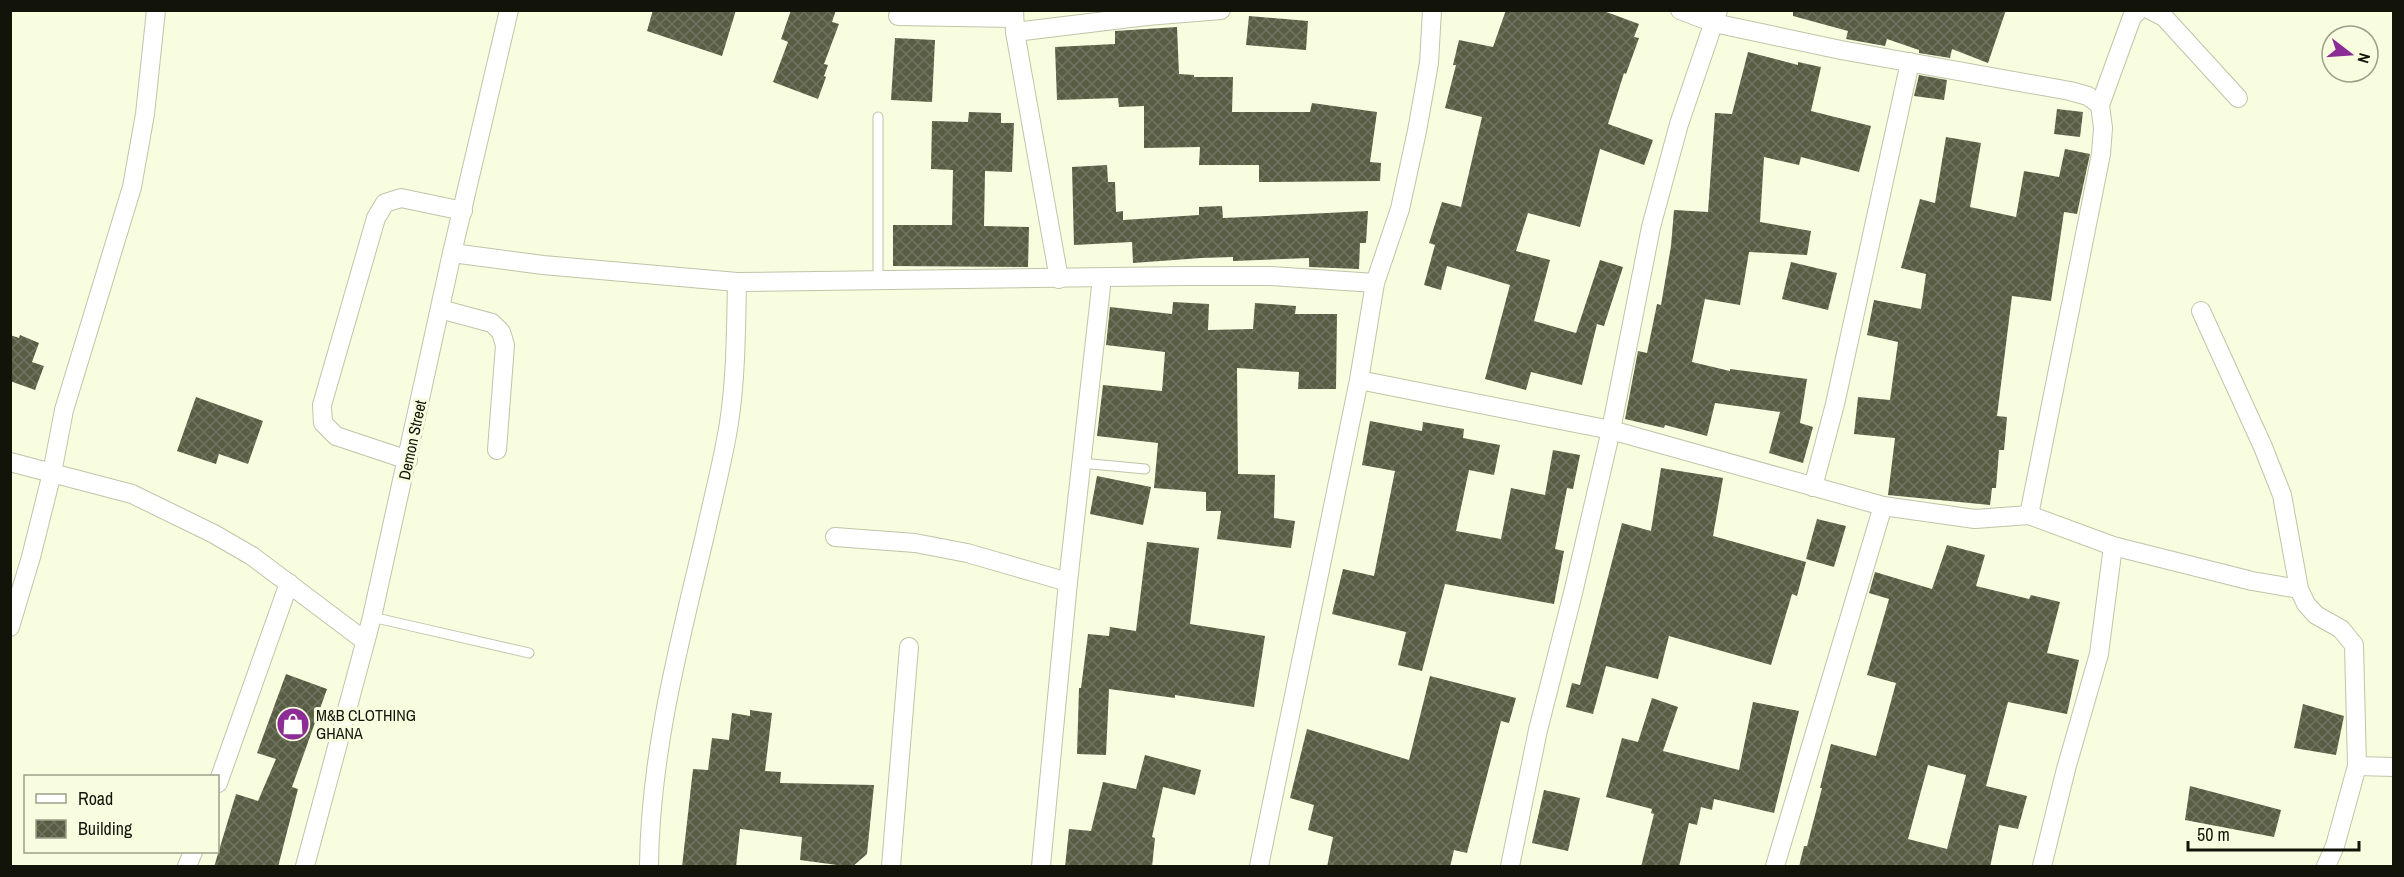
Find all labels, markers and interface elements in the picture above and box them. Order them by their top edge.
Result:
north arrow [2320,24,2380,84]
text: N [2352,51,2376,66]
street label: Demon Street [393,398,431,482]
place label: M&B CLOTHING GHANA [316,704,416,744]
shop icon: M&B CLOTHING GHANA [275,706,311,742]
legend [24,775,219,853]
text: Road [78,786,113,811]
scale bar [2188,814,2359,852]
text: Building [78,816,133,841]
text: 50 m [2197,822,2230,847]

